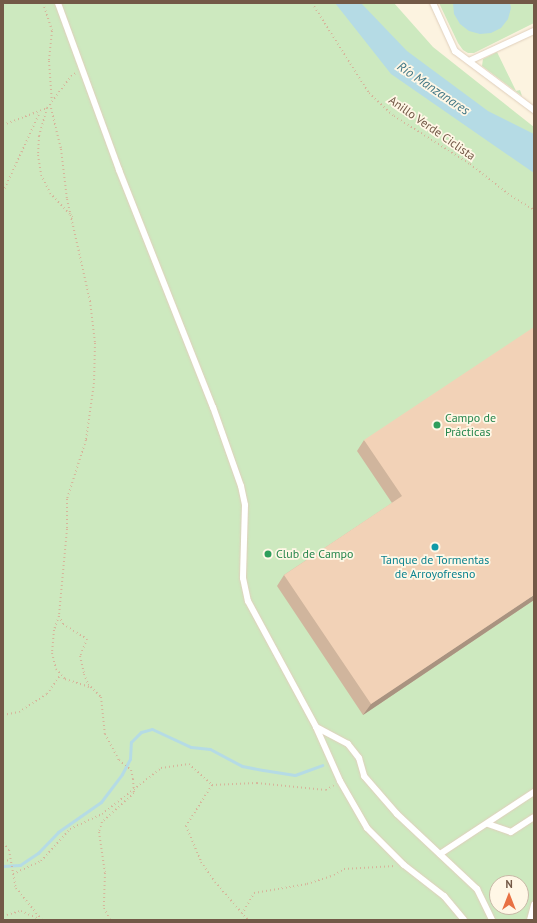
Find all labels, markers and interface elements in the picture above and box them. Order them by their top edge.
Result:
water label: Río Manzanares [394,59,472,119]
street label: Anillo Verde Ciclista [386,93,478,163]
place label: Campo de Prácticas [445,411,496,439]
marker: Campo de Prácticas [432,420,442,430]
marker: Tanque de Tormentas de Arroyofresno [430,542,440,552]
place label: Club de Campo [276,547,354,561]
marker: Club de Campo [263,549,273,559]
place label: Tanque de Tormentas de Arroyofresno [381,553,489,581]
north arrow [489,875,529,915]
text: N [505,877,513,891]

